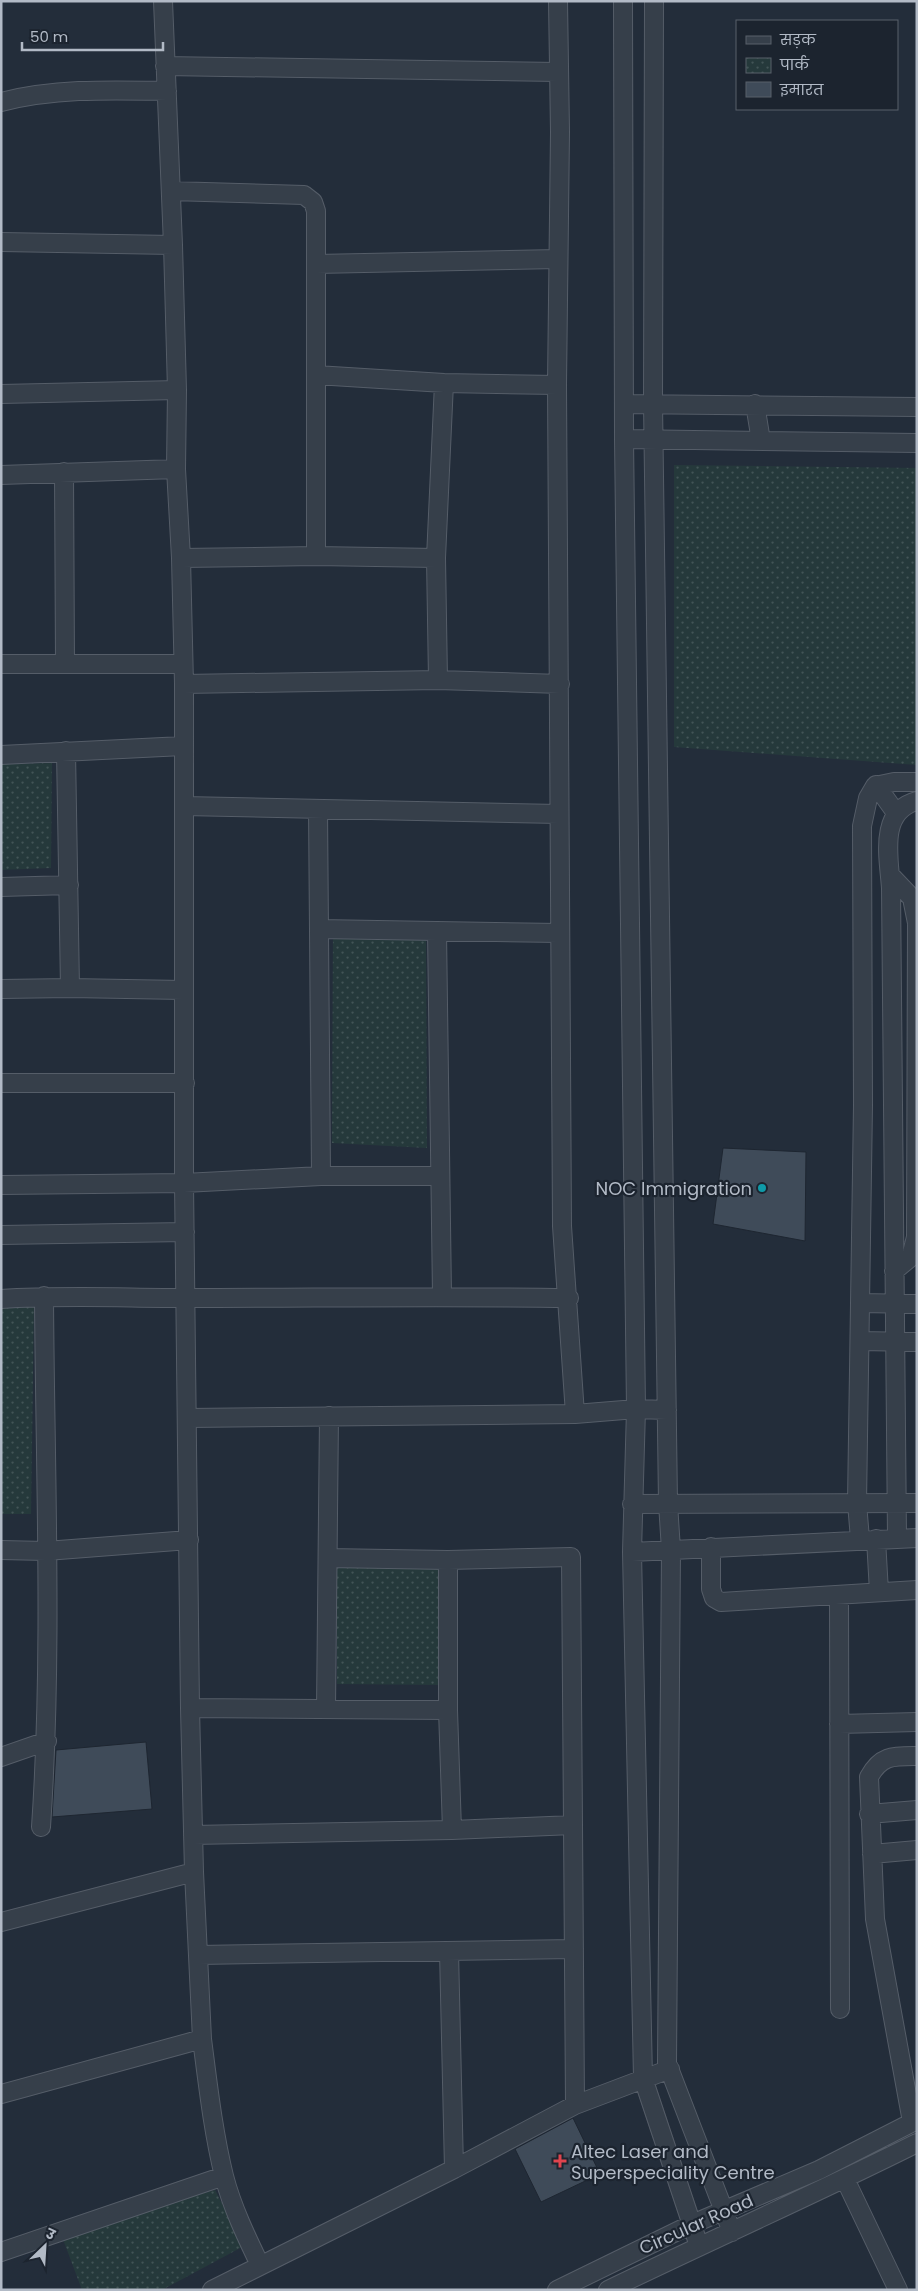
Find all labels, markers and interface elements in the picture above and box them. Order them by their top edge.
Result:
scale bar [22,20,164,52]
legend [736,20,898,110]
text: 50 m [30,26,68,47]
text: सड़क [779,29,817,50]
text: पार्क [779,54,810,75]
text: इमारत [779,79,824,100]
place label: NOC Immigration [595,1176,752,1201]
marker: NOC Immigration [756,1182,768,1194]
place label: Altec Laser and Superspeciality Centre [571,2139,775,2185]
marker: Altec Laser and Superspeciality Centre [553,2154,567,2168]
street label: Circular Road [635,2188,757,2260]
north arrow [20,2221,70,2271]
text: उ [42,2223,59,2245]

